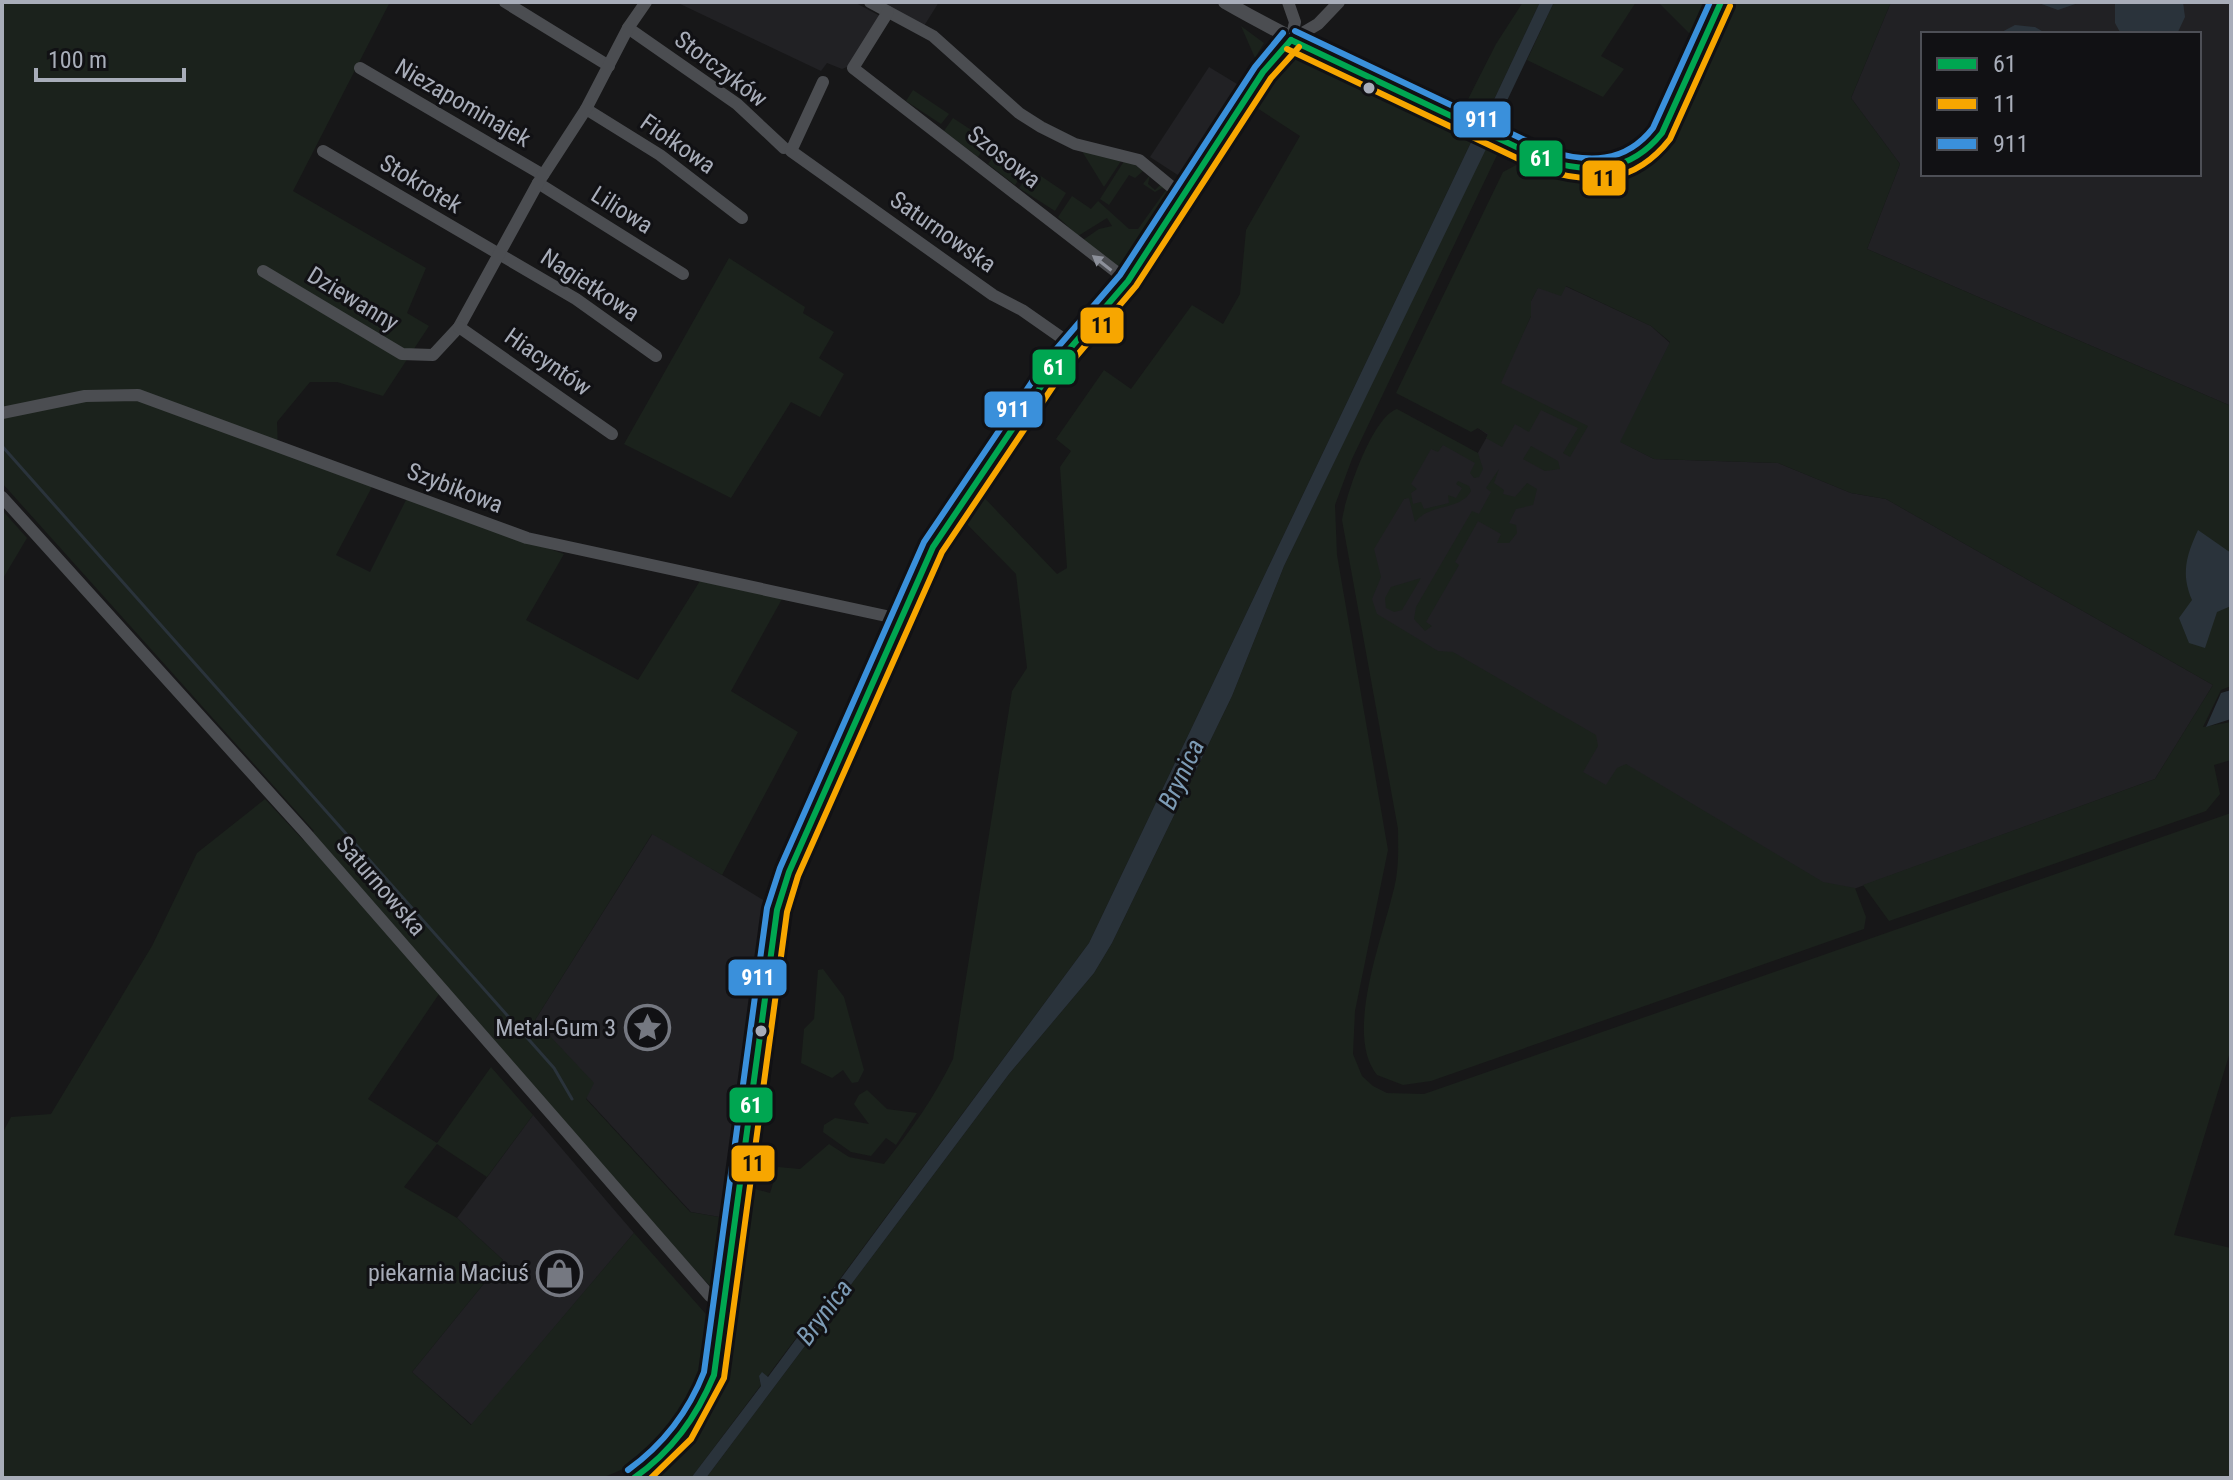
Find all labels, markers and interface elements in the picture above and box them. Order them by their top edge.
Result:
street label: Storczyków [669,25,773,113]
scale bar [36,32,184,82]
legend [1921,32,2201,176]
text: 100 m [48,46,107,74]
text: 61 [1993,50,2017,78]
street label: Niezapominajek [390,53,536,153]
unlabelled marker [1361,80,1377,96]
text: 11 [1993,90,2017,118]
line badge: 911 [1452,100,1512,139]
text: 911 [1465,107,1499,132]
street label: Fiołkowa [635,108,721,180]
street label: Szosowa [962,120,1046,194]
text: 911 [1993,130,2029,158]
line badge: 61 [1518,139,1564,178]
text: 61 [1530,146,1552,171]
street label: Stokrotek [375,149,467,219]
line badge: 11 [1581,159,1627,197]
text: 11 [1593,166,1615,191]
street label: Liliowa [586,180,658,240]
street label: Saturnowska [885,185,1001,279]
street label: Nagietkowa [535,243,645,327]
one-way arrow [1092,255,1112,271]
street label: Dziewanny [302,261,404,337]
line badge: 11 [1079,306,1125,345]
text: 11 [1091,313,1113,338]
street label: Hiacyntów [499,322,597,402]
line badge: 61 [1031,348,1077,386]
text: 61 [1043,355,1065,380]
line badge: 911 [983,390,1044,429]
text: 911 [996,397,1030,422]
street label: Szybikowa [403,457,507,519]
water label: Brynica [1152,734,1210,814]
street label: Saturnowska [330,831,432,941]
line badge: 911 [727,958,788,997]
text: 911 [741,965,775,990]
place icon: Metal-Gum 3 [623,1004,671,1052]
place label: Metal-Gum 3 [495,1014,616,1042]
unlabelled marker [753,1023,769,1039]
line badge: 61 [728,1086,774,1124]
text: 61 [740,1093,762,1118]
line badge: 11 [730,1144,776,1183]
text: 11 [742,1151,764,1176]
shop icon: piekarnia Maciuś [536,1249,584,1297]
place label: piekarnia Maciuś [368,1259,529,1287]
water label: Brynica [790,1273,858,1351]

